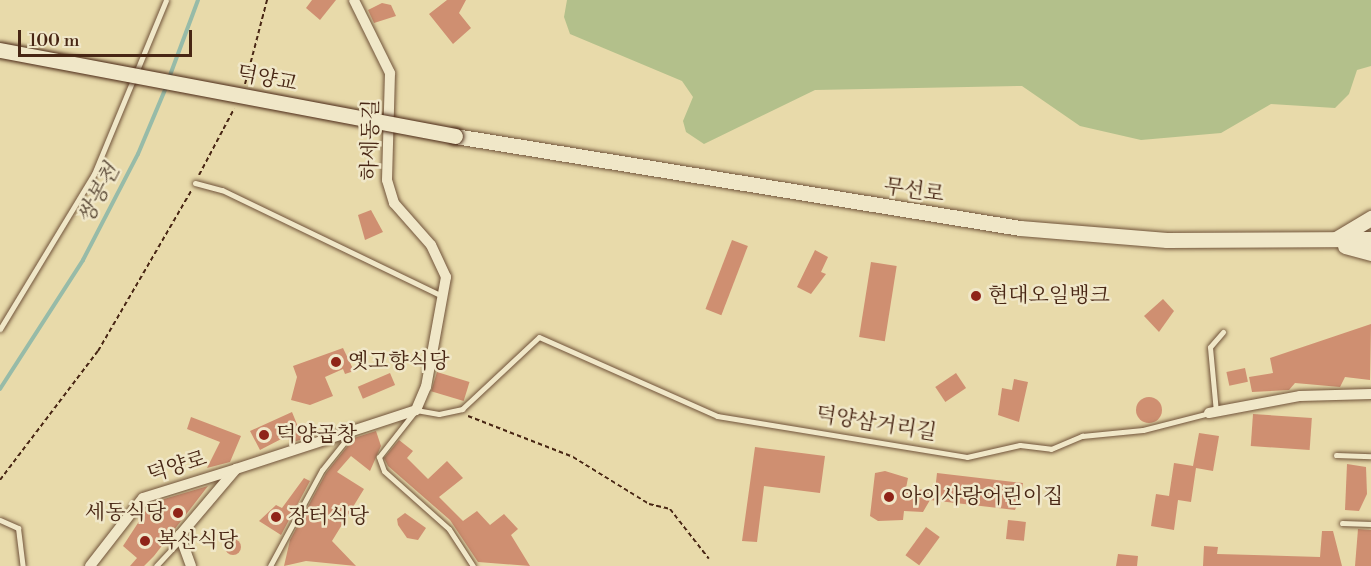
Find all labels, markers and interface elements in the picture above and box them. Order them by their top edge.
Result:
scale bar [21,18,195,56]
text: 100 m [29,29,80,52]
street label: 덕양교 [235,61,299,97]
street label: 하세동길 [358,99,384,181]
water label: 쌍봉천 [72,160,126,228]
street label: 무선로 [882,174,946,208]
place label: 현대오일뱅크 [988,283,1110,309]
marker: 현대오일뱅크 [969,289,983,303]
place label: 옛고향식당 [348,349,449,375]
marker: 옛고향식당 [329,355,343,369]
street label: 덕양삼거리길 [814,402,938,446]
place label: 덕양곱창 [276,422,357,448]
marker: 덕양곱창 [257,428,271,442]
street label: 덕양로 [144,446,210,488]
place label: 아이사랑어린이집 [901,484,1063,510]
marker: 아이사랑어린이집 [882,490,896,504]
place label: 세동식당 [85,500,166,526]
place label: 장터식당 [288,504,369,530]
marker: 세동식당 [171,506,185,520]
marker: 장터식당 [269,510,283,524]
place label: 복산식당 [157,528,238,554]
marker: 복산식당 [138,534,152,548]

